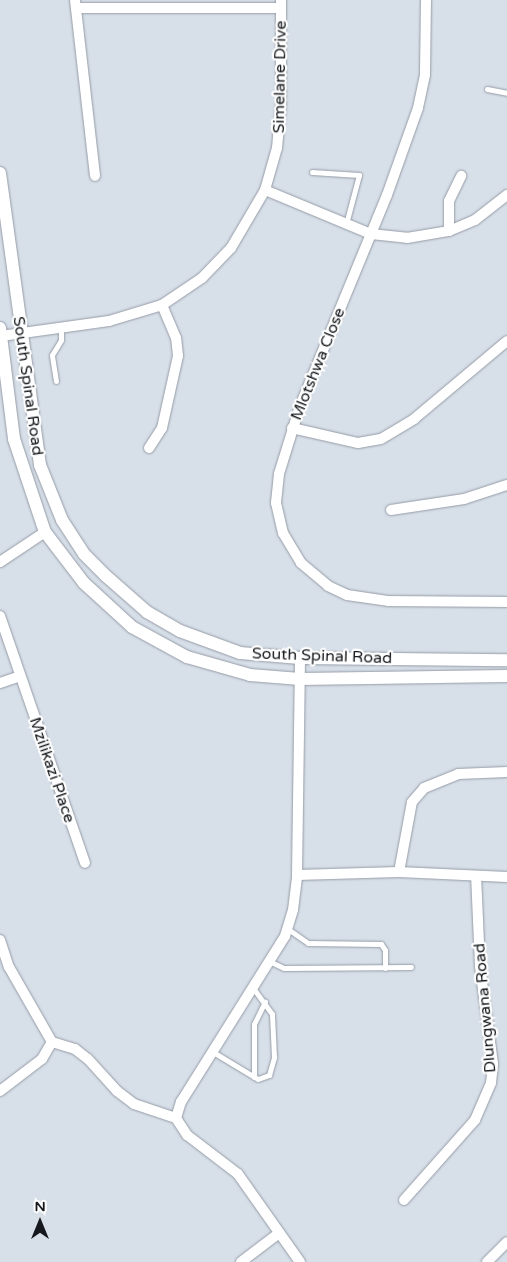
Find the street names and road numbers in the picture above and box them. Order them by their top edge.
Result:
street label: Simelane Drive [269,20,291,134]
street label: Mlotshwa Close [287,305,349,423]
street label: South Spinal Road [9,315,47,457]
street label: South Spinal Road [252,644,392,668]
street label: Mzilikazi Place [25,715,79,825]
street label: Dlungwana Road [470,942,500,1074]

